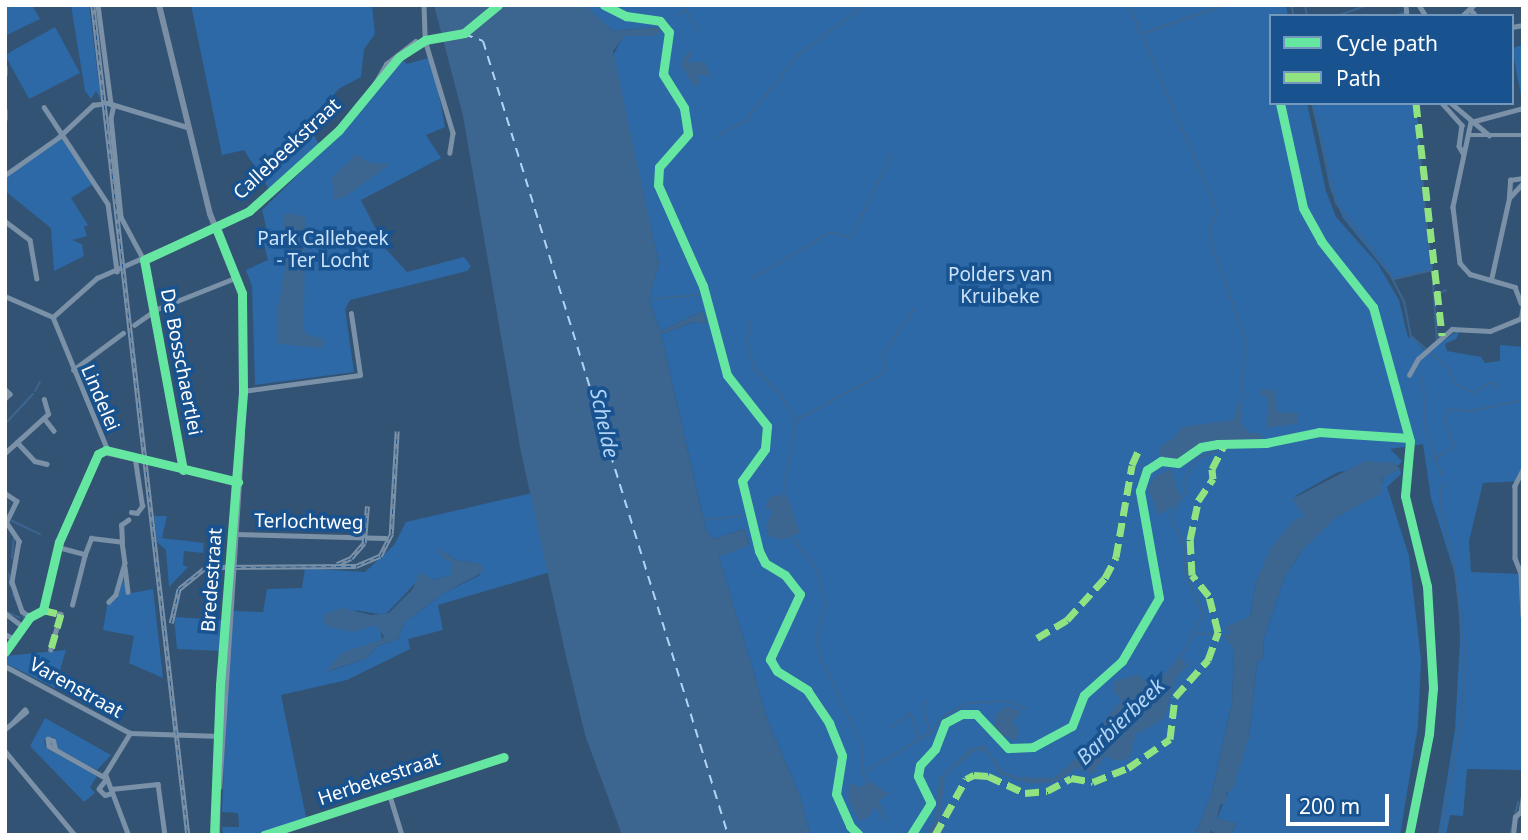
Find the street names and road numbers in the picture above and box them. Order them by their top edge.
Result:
street label: Callebeekstraat [229,94,345,204]
street label: De Bosschaertlei [156,287,206,437]
street label: Lindelei [76,362,124,434]
street label: Terlochtweg [254,510,364,534]
street label: Bredestraat [197,527,227,633]
street label: Varenstraat [25,653,127,723]
street label: Herbekestraat [315,747,443,811]

